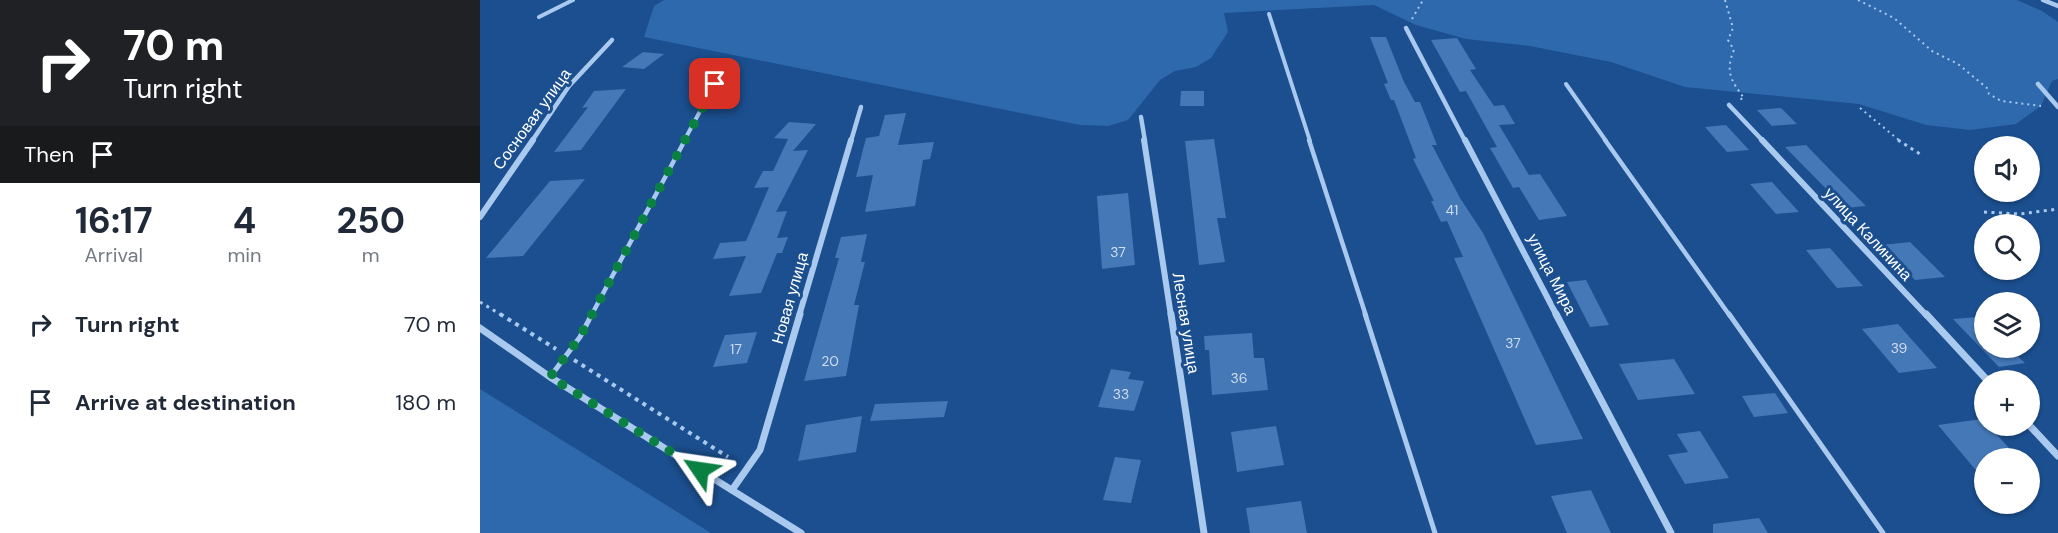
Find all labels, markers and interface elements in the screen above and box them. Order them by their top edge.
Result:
text: 70 m [123,18,224,73]
icon: right [24,24,102,102]
pin [689,58,740,109]
street label: Сосновая улица [488,64,576,174]
icon: arrive [698,67,731,100]
text: Turn right [123,71,243,106]
map controls [1974,136,2040,514]
button: sound [1974,136,2040,202]
icon: arrive [86,138,119,171]
text: Then [24,140,74,169]
street label: улица Калинина [1819,183,1917,285]
text: 16:17 [75,197,152,244]
text: 4 [233,197,256,244]
text: 250 [336,197,405,244]
house number: 41 [1446,201,1458,219]
button: search [1974,214,2040,280]
street label: улица Мира [1523,230,1581,318]
text: Arrival [85,242,143,268]
text: min [227,242,262,268]
text: m [362,242,380,268]
house number: 37 [1110,243,1126,261]
street label: Новая улица [767,250,813,346]
street label: Лесная улица [1168,271,1204,375]
button: layers [1974,292,2040,358]
icon: right [24,308,57,341]
text: Turn right [75,310,180,339]
text: 70 m [404,310,456,339]
house number: 37 [1505,334,1521,352]
house number: 39 [1891,339,1908,357]
house number: 17 [730,340,742,358]
house number: 20 [821,352,839,370]
house number: 36 [1230,369,1248,387]
button: + [1974,370,2040,436]
house number: 33 [1113,385,1129,403]
icon: arrive [24,386,57,419]
text: Arrive at destination [75,388,296,417]
text: 180 m [395,388,456,417]
position arrow [668,438,732,502]
button: − [1974,448,2040,514]

